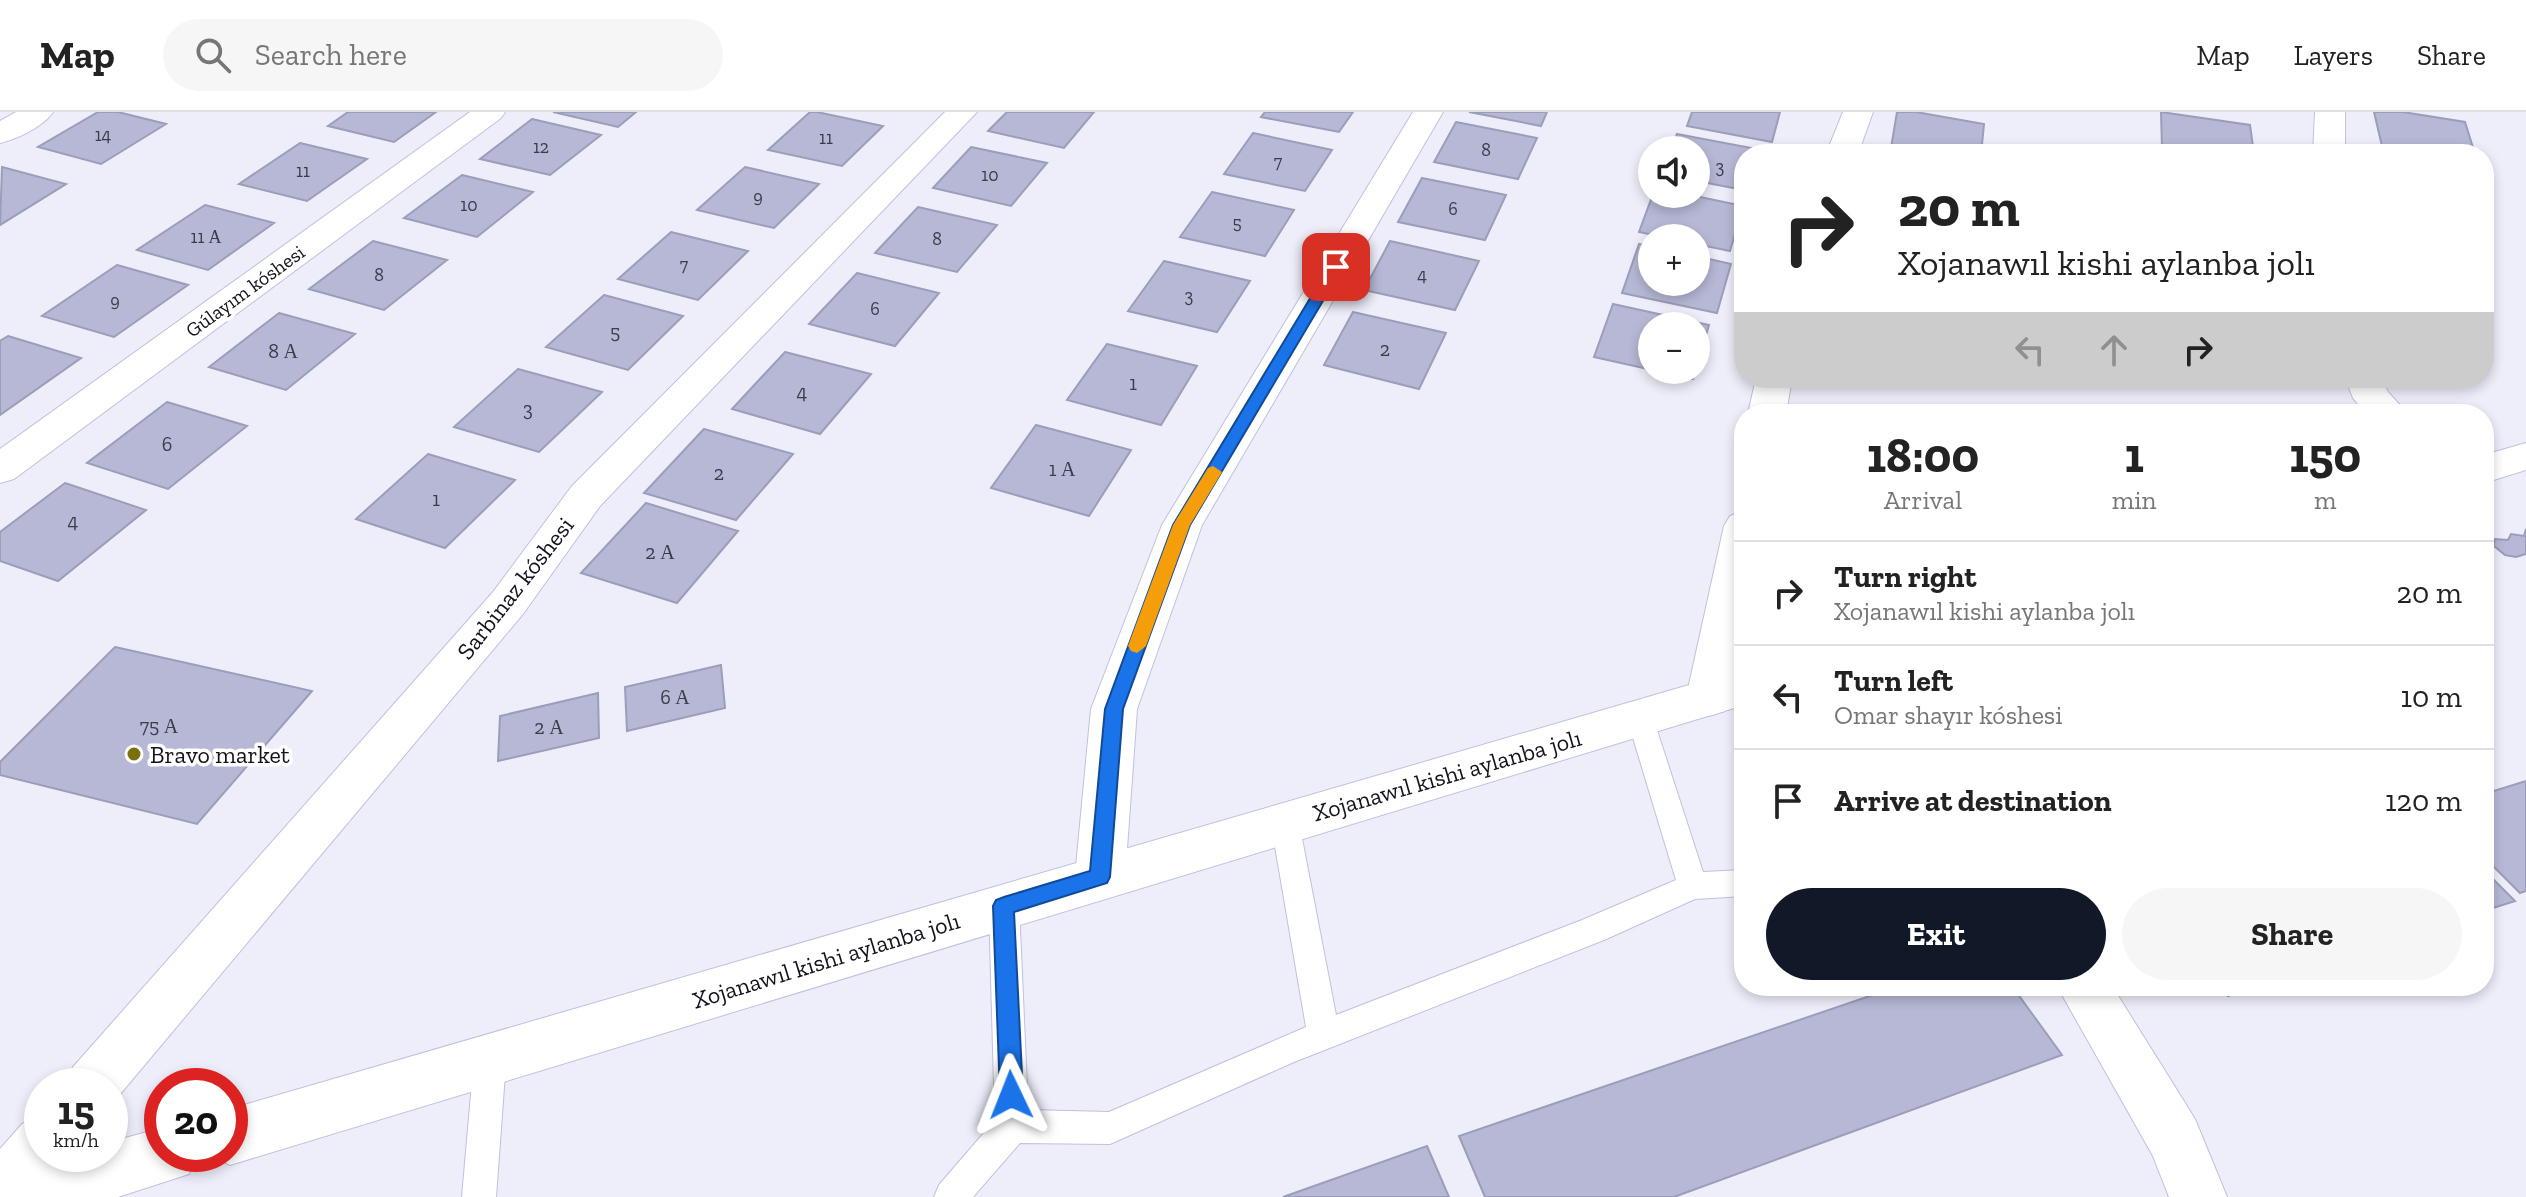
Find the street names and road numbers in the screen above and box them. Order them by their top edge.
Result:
street label: Gúlayım kóshesi [181,240,310,342]
street label: Sarbinaz kóshesi [450,511,580,665]
street label: Xojanawıl kishi aylanba jolı [1309,723,1585,827]
street label: Xojanawıl kishi aylanba jolı [689,905,963,1014]

